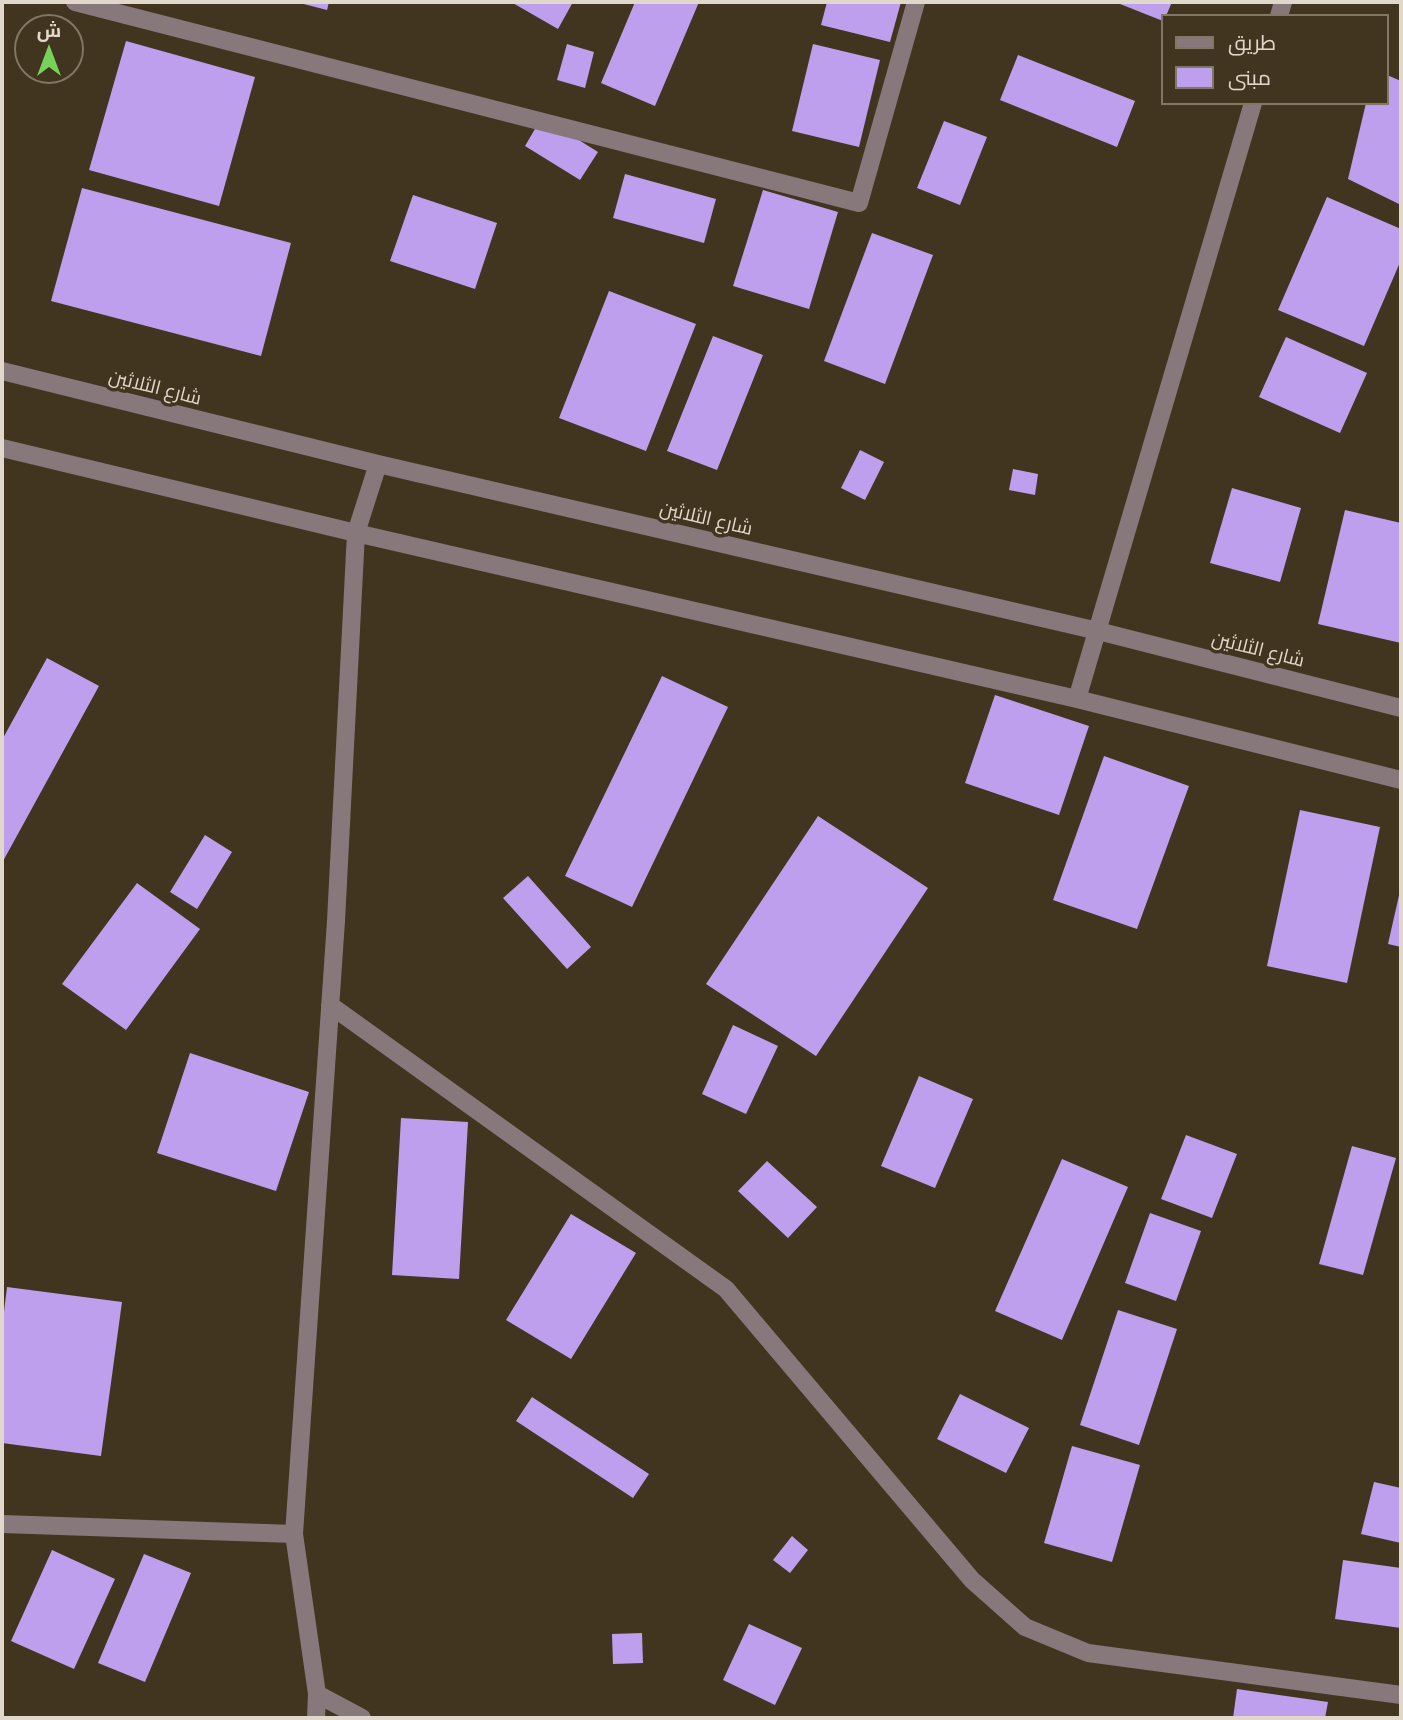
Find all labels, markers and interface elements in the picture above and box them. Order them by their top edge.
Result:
north arrow [14,14,84,84]
legend [1162,14,1389,105]
text: ش [37,18,61,42]
text: طريق [1228,29,1276,56]
text: مبنى [1228,64,1271,91]
street label: شارع الثلاثين [106,366,204,410]
street label: شارع الثلاثين [657,497,755,541]
street label: شارع الثلاثين [1209,628,1307,672]

